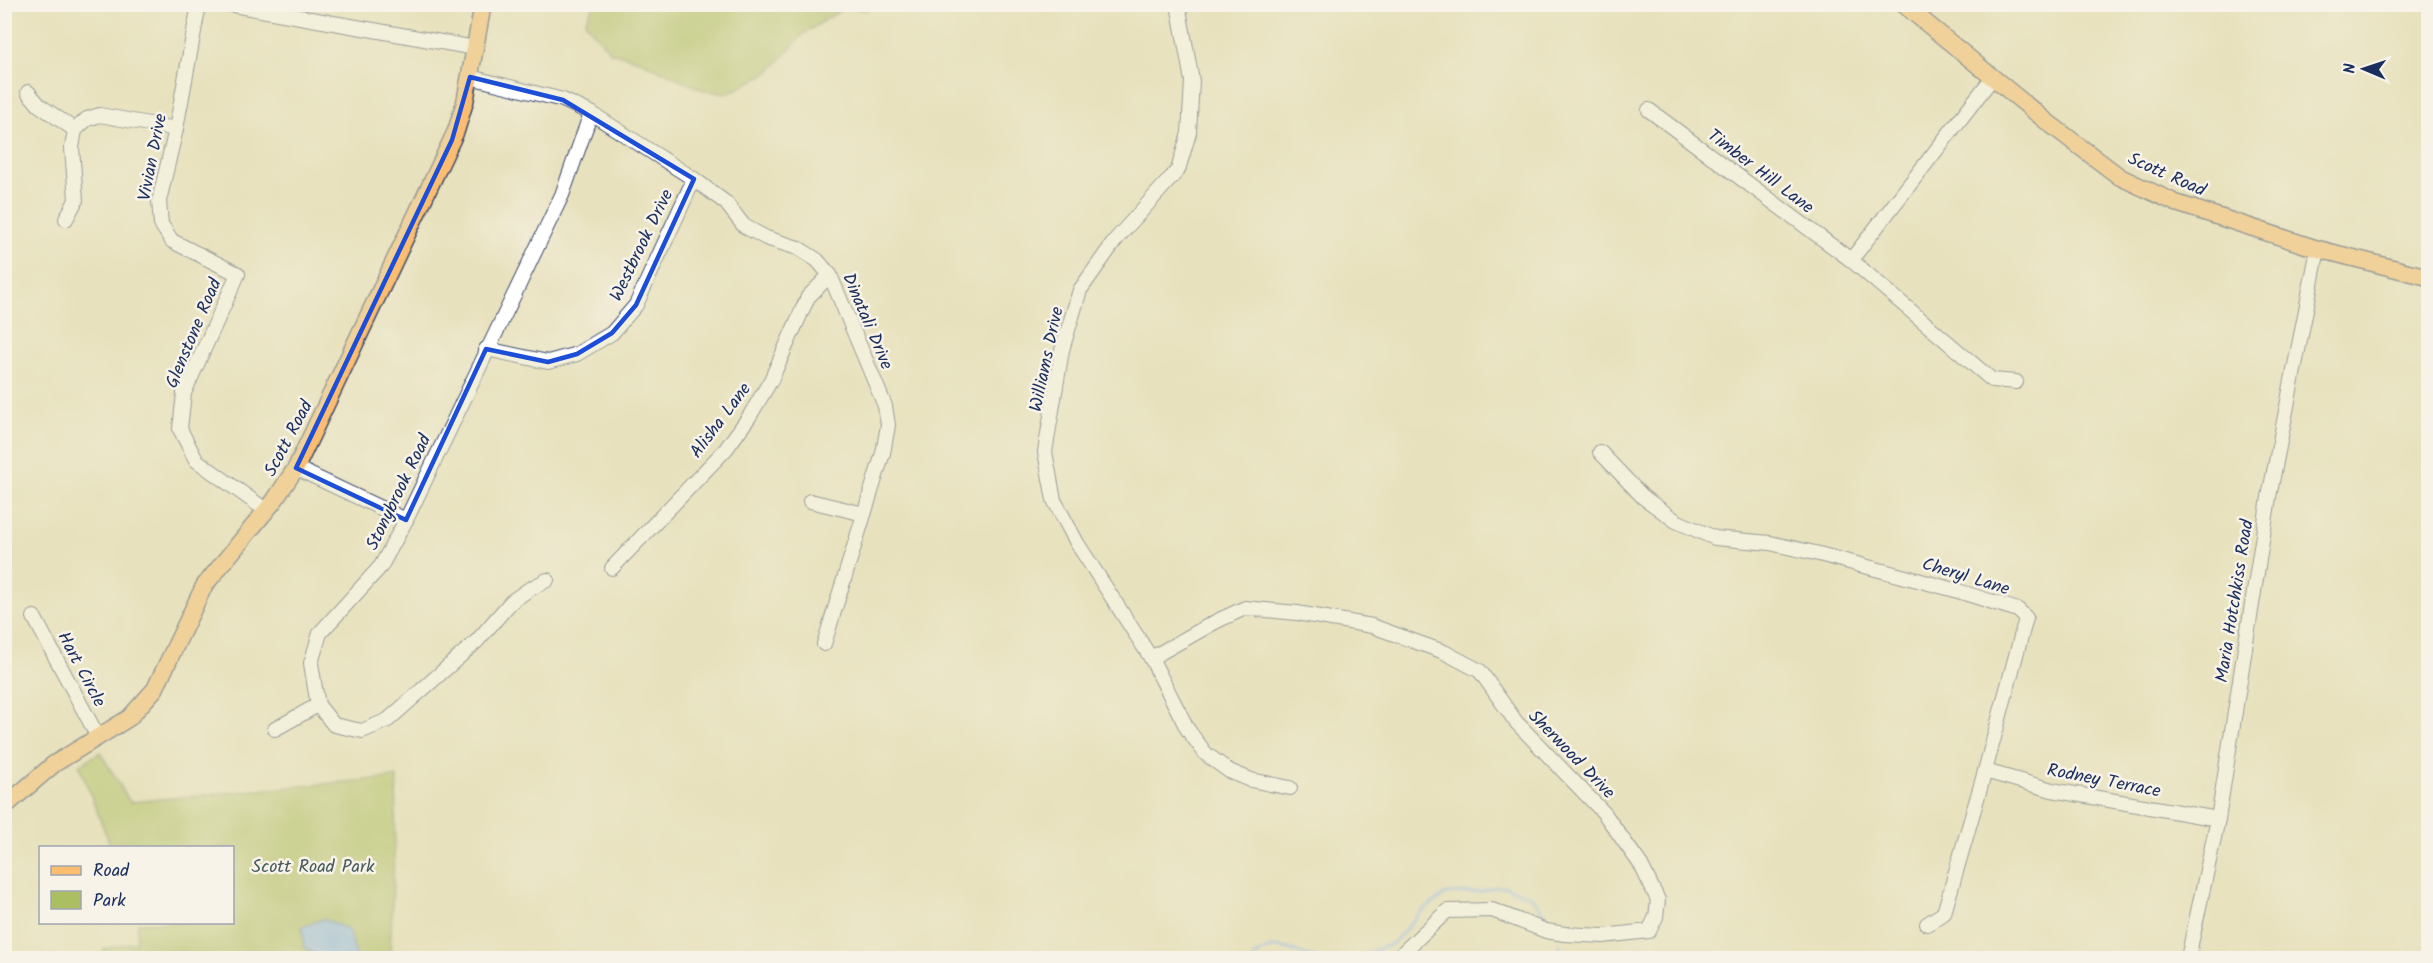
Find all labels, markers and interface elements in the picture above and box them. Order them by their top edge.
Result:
north arrow [2334,39,2394,99]
text: N [2338,63,2363,74]
street label: Vivian Drive [131,111,176,204]
street label: Timber Hill Lane [1701,122,1820,222]
street label: Scott Road [2123,145,2211,206]
street label: Westbrook Drive [603,185,682,307]
street label: Dinatali Drive [833,269,900,375]
street label: Glenstone Road [158,273,231,393]
street label: Williams Drive [1022,304,1073,414]
street label: Alisha Lane [683,377,759,465]
street label: Scott Road [257,394,322,482]
street label: Stonybrook Road [359,429,440,556]
street label: Maria Hotchkiss Road [2208,517,2263,685]
street label: Cheryl Lane [1918,550,2013,605]
street label: Hart Circle [49,627,113,713]
street label: Sherwood Drive [1520,703,1621,807]
street label: Rodney Terrace [2044,756,2163,807]
legend [39,846,234,924]
park label: Scott Road Park [252,853,375,882]
text: Road [93,857,130,886]
text: Park [93,887,126,916]

